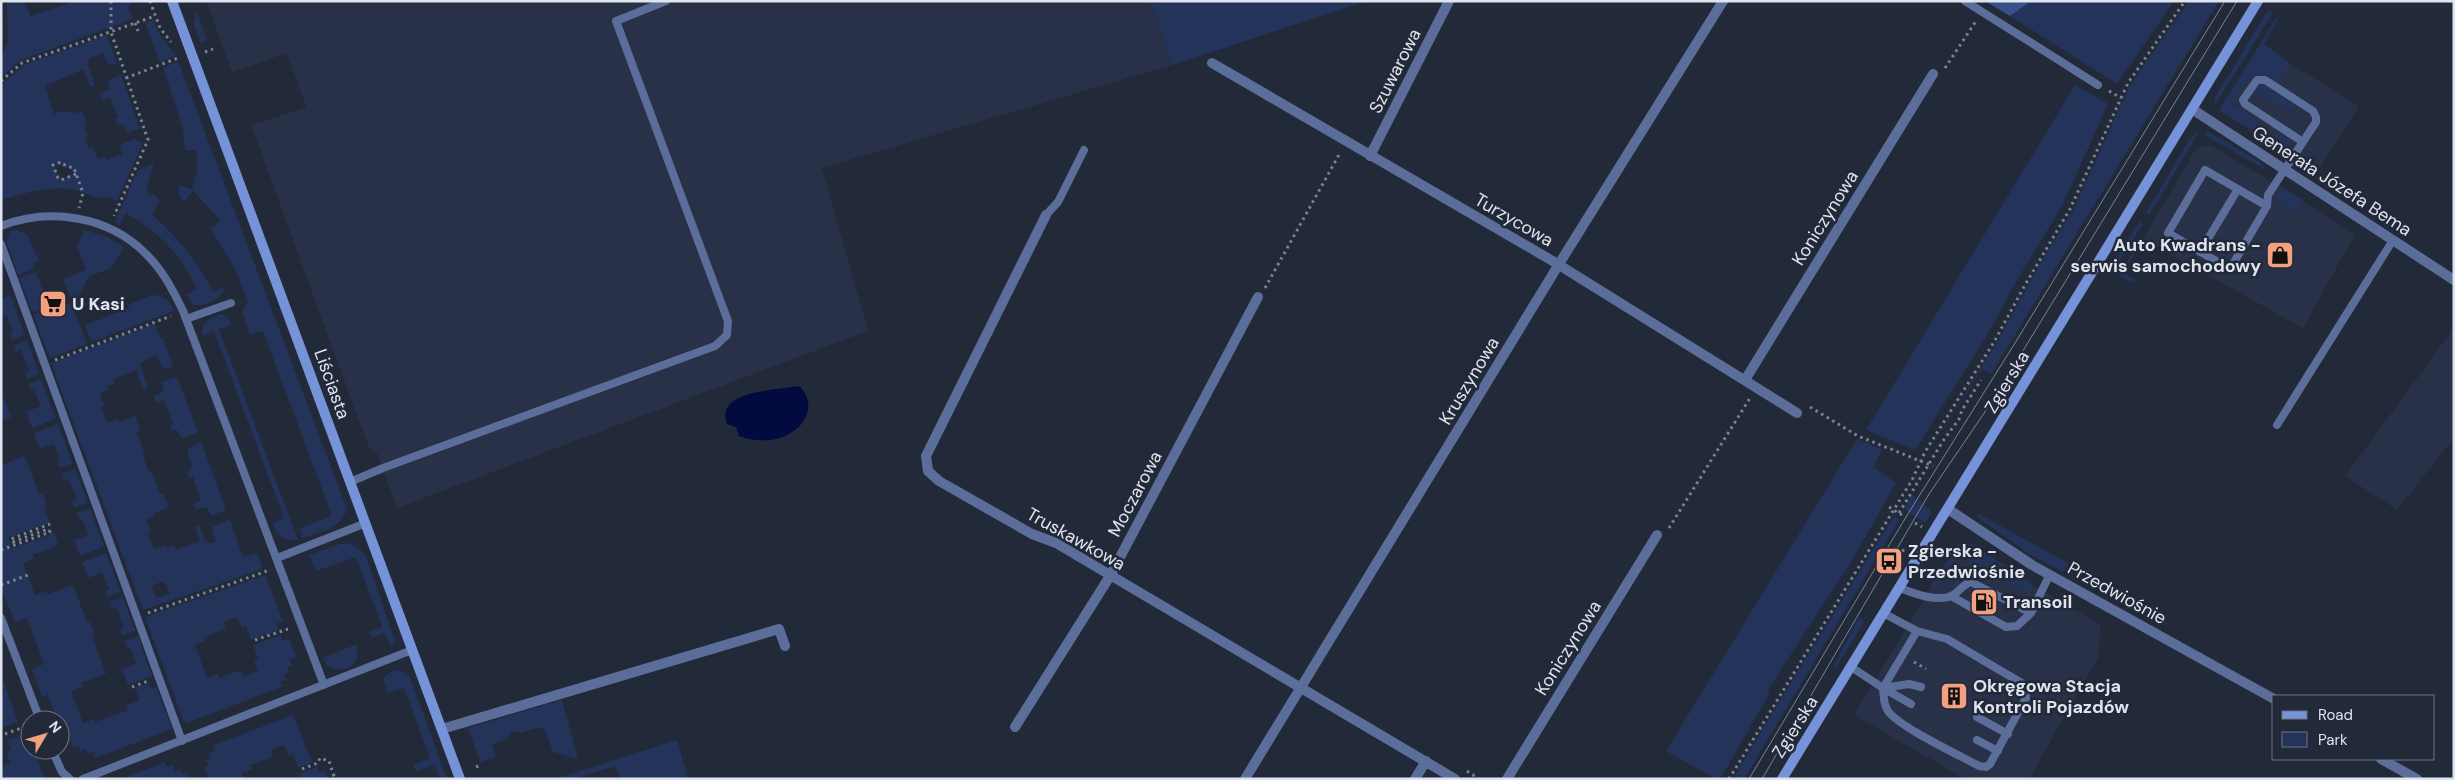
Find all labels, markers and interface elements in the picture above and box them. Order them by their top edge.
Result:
street label: Szuwarowa [1363,25,1427,117]
street label: Generała Józefa Bema [2248,120,2416,242]
street label: Koniczynowa [1786,166,1864,270]
street label: Turzycowa [1470,188,1558,252]
place label: Auto Kwadrans - serwis samochodowy [2071,233,2261,278]
shop icon: Auto Kwadrans - serwis samochodowy [2265,240,2295,270]
supermarket icon: U Kasi [38,289,68,319]
place label: U Kasi [72,292,125,316]
street label: Kruszynowa [1433,333,1505,429]
street label: Liściasta [308,346,356,422]
street label: Zgierska [1979,346,2035,418]
street label: Moczarowa [1102,447,1168,541]
street label: Truskawkowa [1022,502,1130,576]
place label: Zgierska - Przedwiośnie [1908,539,2025,584]
bus stop icon: Zgierska - Przedwiośnie [1874,546,1904,576]
street label: Przedwiośnie [2063,556,2171,630]
fuel station icon: Transoil [1969,587,1999,617]
place label: Transoil [2003,590,2072,614]
street label: Koniczynowa [1529,596,1607,700]
place label: Okręgowa Stacja Kontroli Pojazdów [1973,674,2129,719]
building icon: Okręgowa Stacja Kontroli Pojazdów [1939,681,1969,711]
street label: Zgierska [1767,691,1823,763]
legend [2272,695,2435,760]
text: Road [2318,705,2353,725]
north arrow [20,710,70,760]
text: N [45,717,65,737]
text: Park [2318,730,2348,750]

